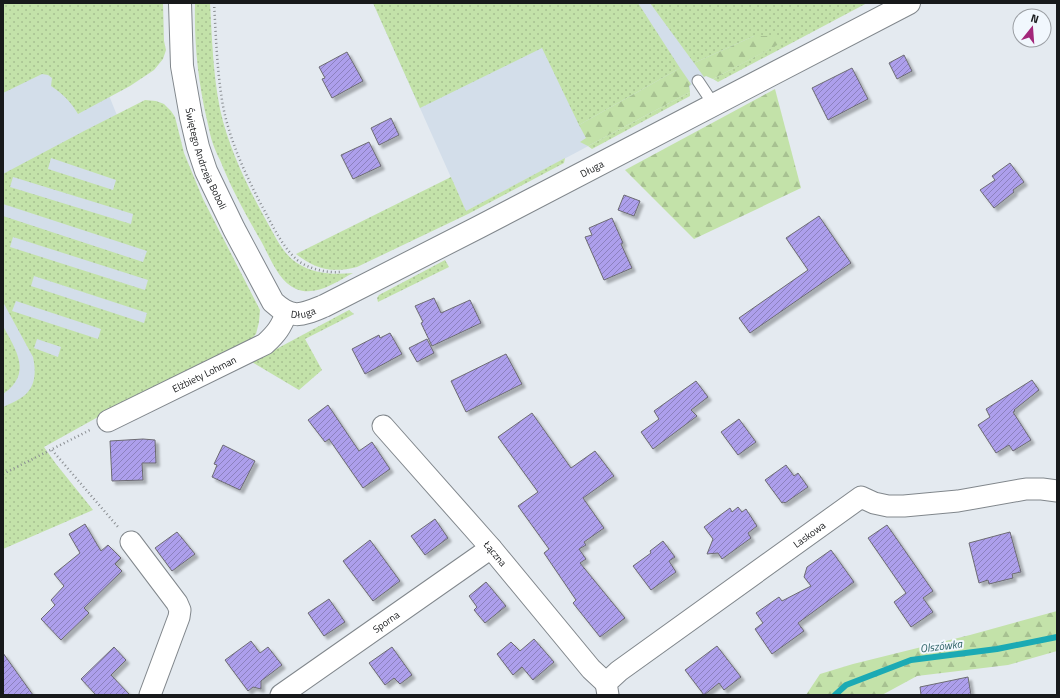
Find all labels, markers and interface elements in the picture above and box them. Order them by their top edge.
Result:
north arrow [1012,8,1052,48]
text: N [1029,10,1041,27]
street label: Świętego Andrzeja Boboli [181,107,230,212]
street label: Długa [577,156,606,181]
street label: Długa [290,303,318,322]
street label: Elżbiety Lohman [170,352,239,396]
street label: Laskowa [790,518,829,552]
street label: Łączna [479,537,510,570]
street label: Sporna [370,607,403,637]
water label: Olszówka [919,635,963,657]

